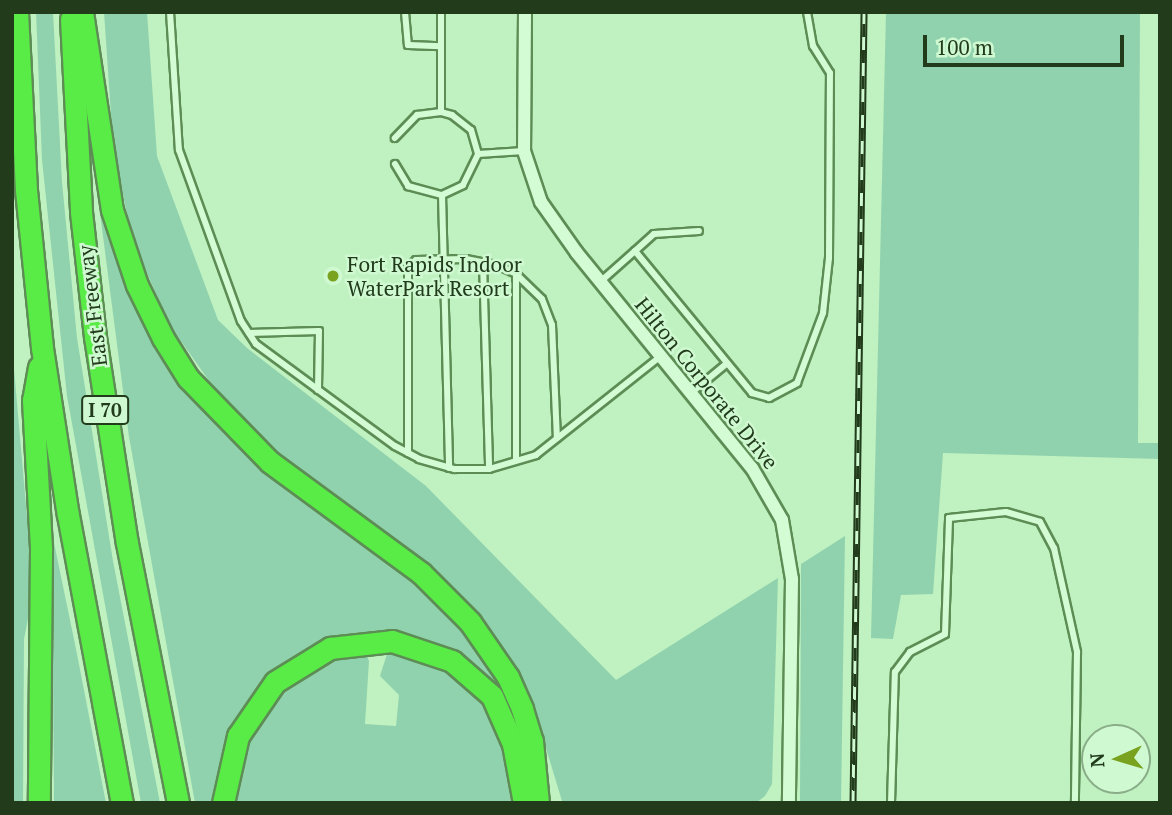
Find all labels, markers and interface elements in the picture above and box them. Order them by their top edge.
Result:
scale bar [927,21,1128,65]
text: 100 m [936,33,993,61]
street label: East Freeway [72,244,112,368]
place label: Fort Rapids Indoor WaterPark Resort [347,251,522,301]
marker: Fort Rapids Indoor WaterPark Resort [325,268,341,284]
street label: Hilton Corporate Drive [630,292,784,474]
road number: I 70 [80,394,130,426]
north arrow [1081,724,1151,794]
text: N [1084,752,1110,768]

